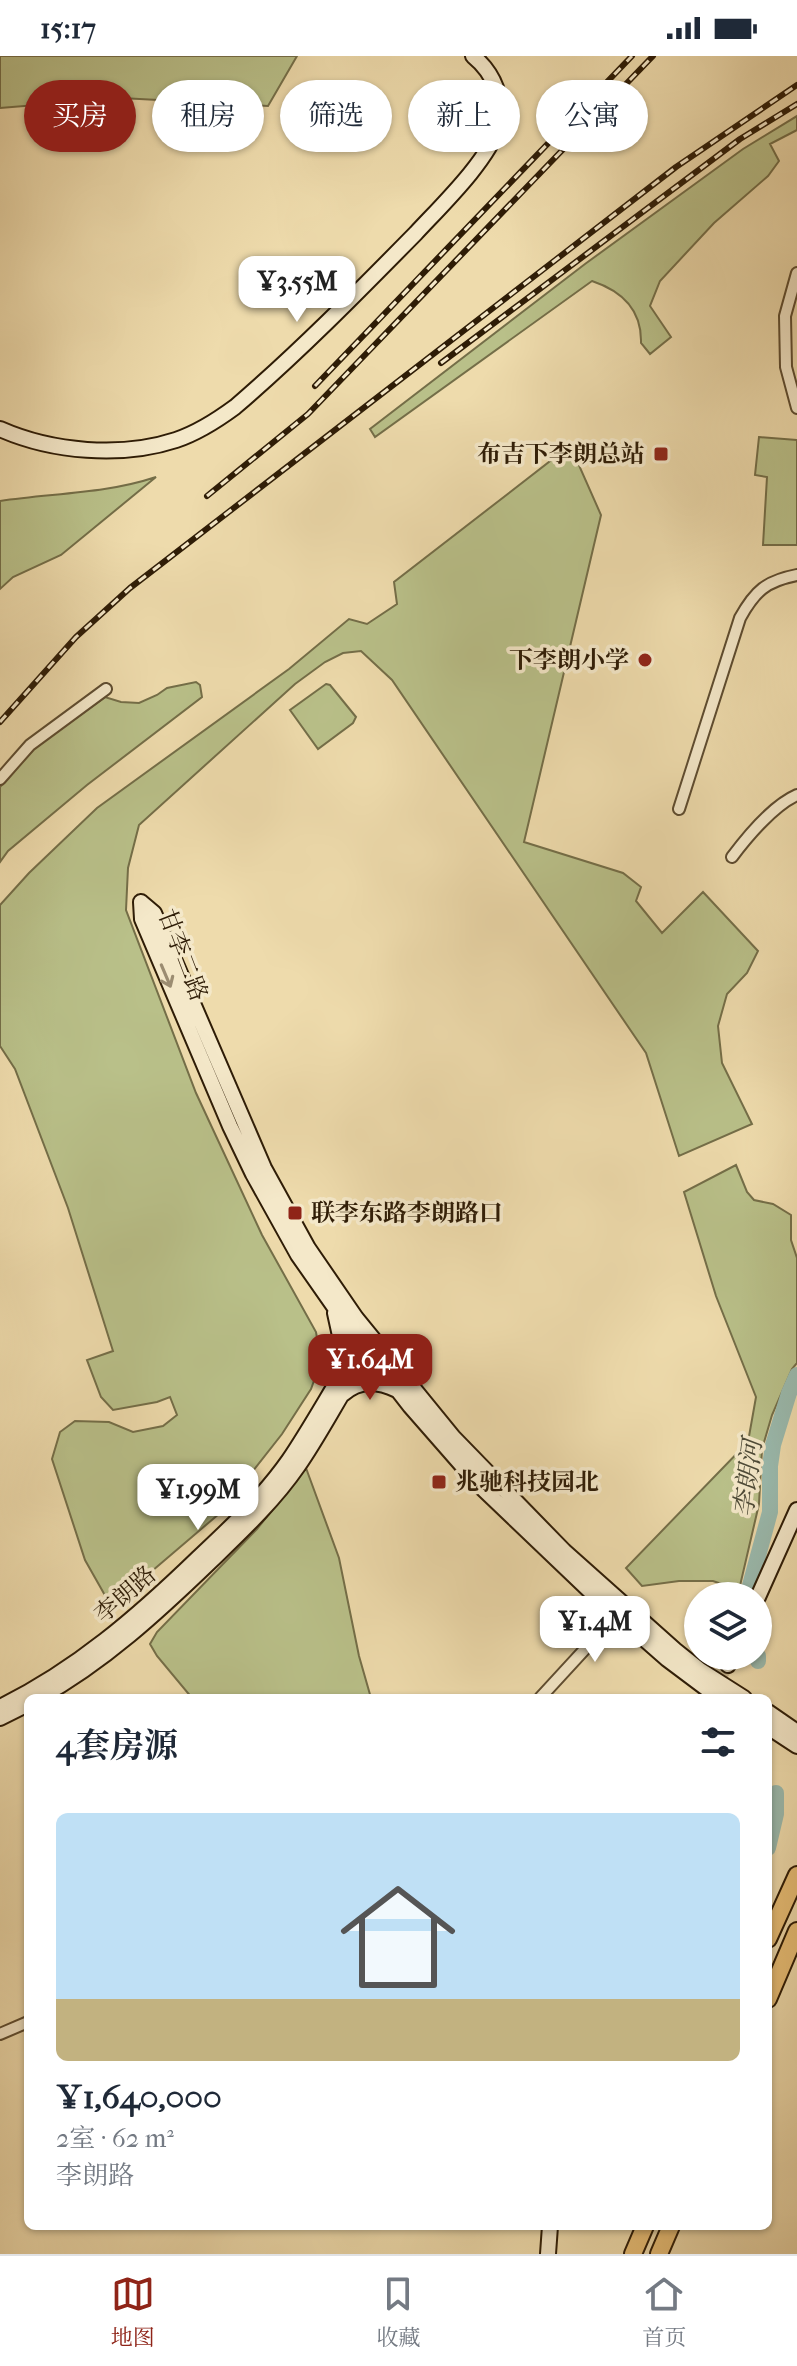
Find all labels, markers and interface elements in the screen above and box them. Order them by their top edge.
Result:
text: 15:17 [40,11,96,46]
chip: 买房 [24,80,136,152]
chip: 租房 [152,80,264,152]
chip: 筛选 [280,80,392,152]
chip: 新上 [408,80,520,152]
chip: 公寓 [536,80,648,152]
pin: ¥3.55M [232,256,362,324]
text: ¥3.55M [257,266,337,297]
place label: 布吉下李朗总站 [477,440,645,468]
marker: 布吉下李朗总站 [652,445,670,463]
place label: 下李朗小学 [509,646,629,674]
marker: 下李朗小学 [636,651,654,669]
street label: 甘李二路 [153,905,213,1005]
one-way arrow [159,963,174,987]
place label: 联李东路李朗路口 [311,1199,503,1227]
marker: 联李东路李朗路口 [286,1204,304,1222]
pin: ¥1.64M [305,1334,435,1402]
text: ¥1.64M [326,1344,414,1375]
water label: 李朗河 [728,1433,769,1519]
pin: ¥1.99M [133,1464,263,1532]
place label: 兆驰科技园北 [455,1468,599,1496]
marker: 兆驰科技园北 [430,1473,448,1491]
text: ¥1.99M [155,1474,241,1505]
street label: 李朗路 [89,1560,161,1628]
map controls [684,1582,772,1670]
button: layers [684,1582,772,1670]
pin: ¥1.4M [539,1596,651,1664]
text: ¥1.4M [558,1606,632,1637]
icon: filters [696,1720,740,1764]
text: 4套房源 [56,1726,178,1766]
icon: home [326,1865,470,2009]
text: ¥1,640,000 [56,2077,222,2117]
text: 2室 · 62 m² [56,2123,174,2154]
text: 李朗路 [56,2160,134,2191]
tab: 地图 [111,2272,155,2351]
tab: 收藏 [376,2272,420,2351]
tab: 首页 [642,2272,686,2351]

